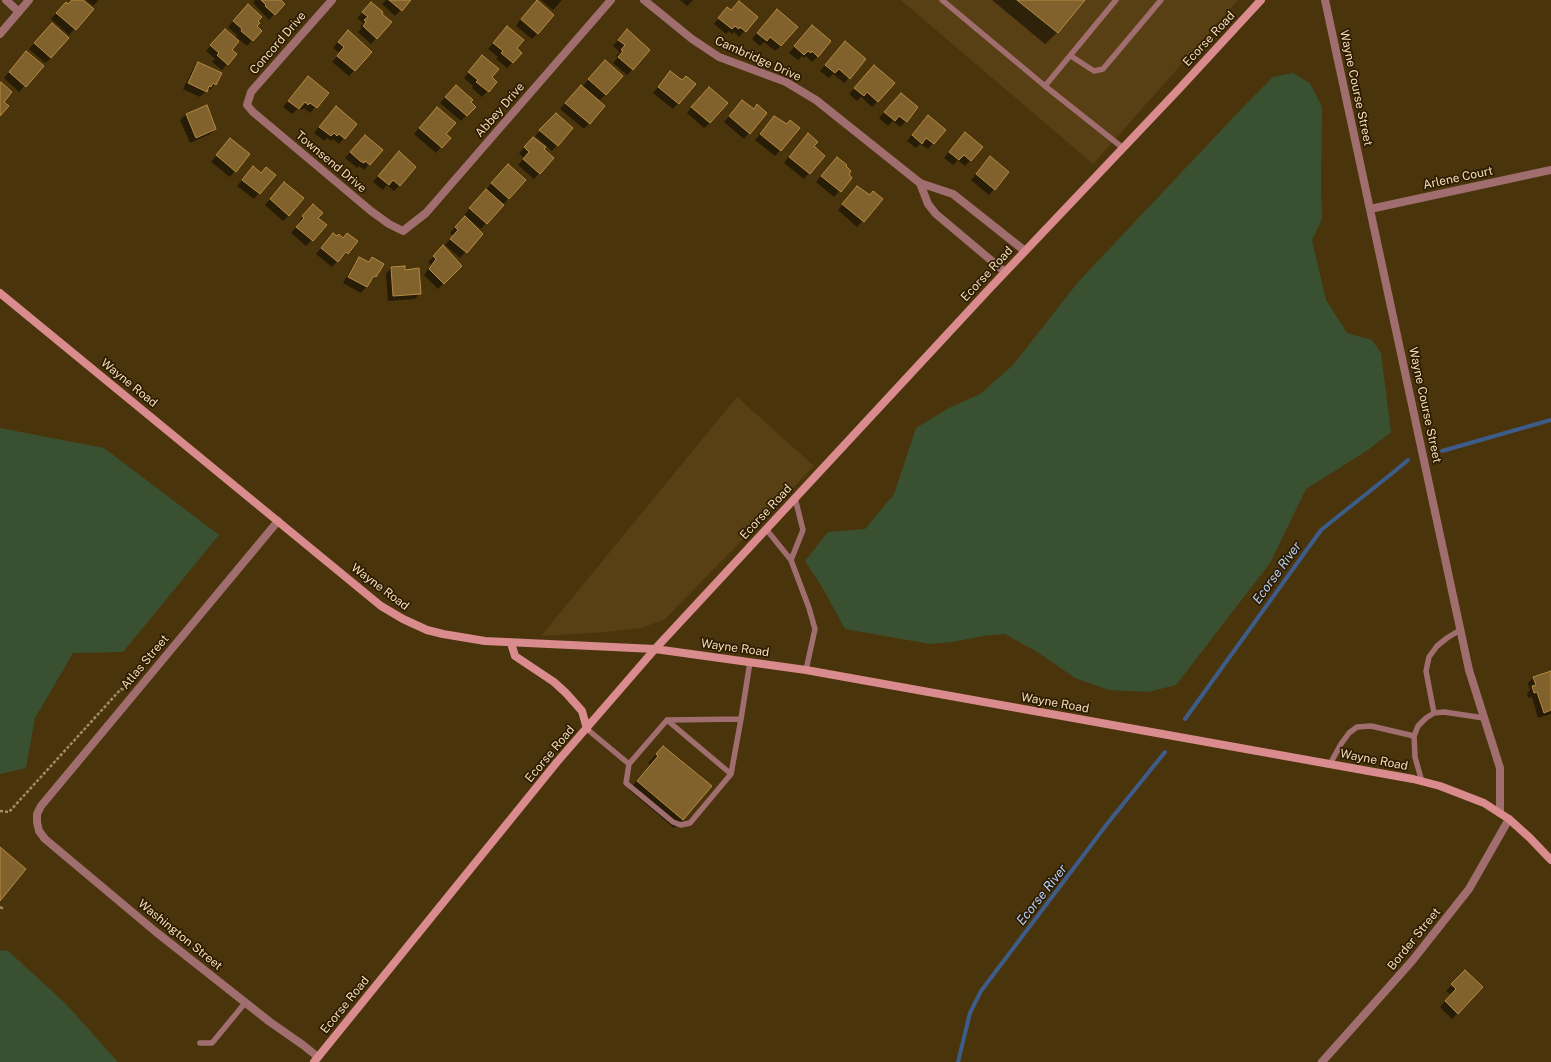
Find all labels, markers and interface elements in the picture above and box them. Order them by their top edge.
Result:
street label: Concord Drive [247,9,309,77]
street label: Ecorse Road [1180,9,1238,69]
street label: Wayne Course Street [1337,29,1375,147]
street label: Cambridge Drive [713,34,803,84]
street label: Abbey Drive [472,80,528,140]
street label: Townsend Drive [293,128,369,196]
street label: Arlene Court [1422,164,1494,192]
street label: Ecorse Road [958,244,1016,304]
street label: Wayne Course Street [1406,346,1444,464]
street label: Wayne Road [98,356,160,410]
street label: Ecorse Road [737,482,795,542]
water label: Ecorse River [1249,539,1305,607]
street label: Wayne Road [348,561,412,613]
street label: Atlas Street [118,632,172,692]
street label: Wayne Road [700,636,770,660]
street label: Wayne Road [1020,690,1090,716]
street label: Ecorse Road [522,723,578,785]
street label: Wayne Road [1339,746,1409,774]
water label: Ecorse River [1013,862,1071,928]
street label: Washington Street [135,897,225,973]
street label: Border Street [1384,905,1444,973]
street label: Ecorse Road [318,973,372,1037]

